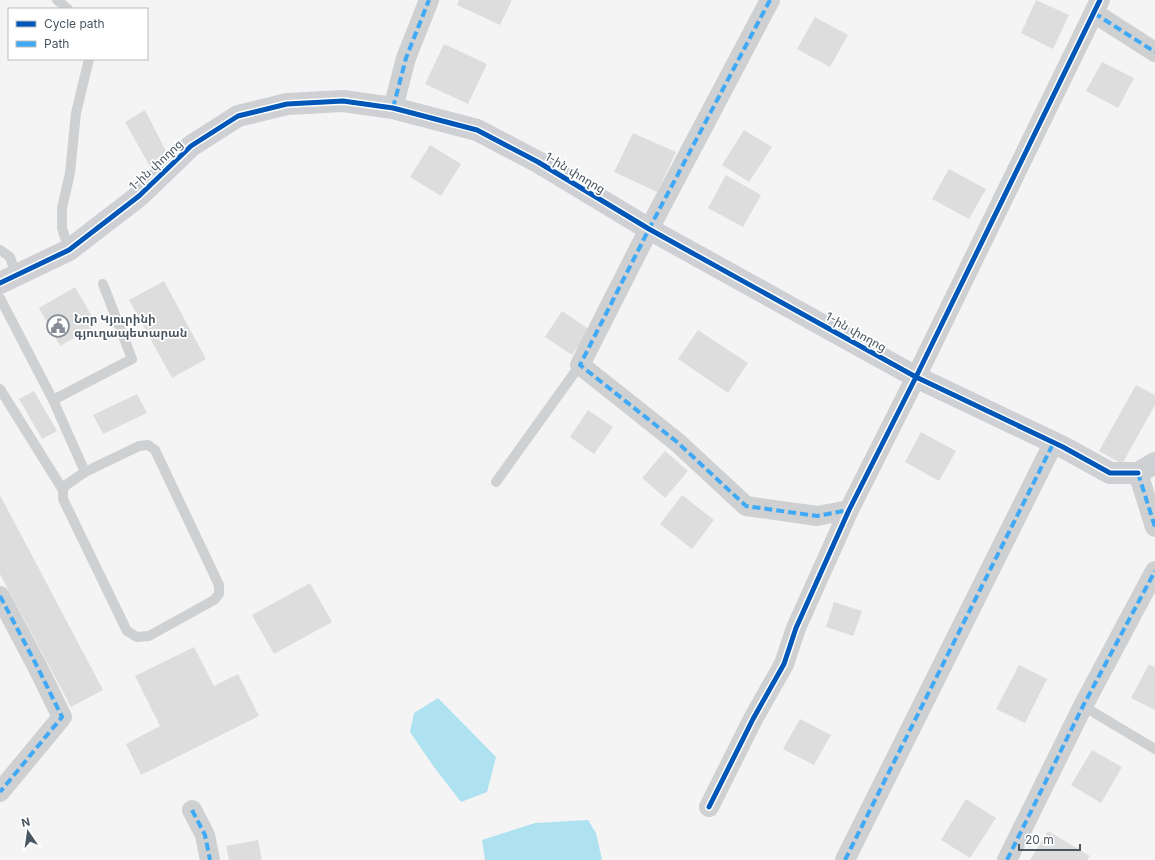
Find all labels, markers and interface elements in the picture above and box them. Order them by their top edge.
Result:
legend [8,8,148,60]
text: Cycle path [44,16,105,31]
text: Path [44,36,69,51]
street label: 1-ին փողոց [126,136,186,193]
street label: 1-ին փողոց [542,149,608,196]
street label: 1-ին փողոց [823,309,889,355]
place label: Նոր Կյուրինի գյուղապետարան [74,311,187,340]
public building icon: Նոր Կյուրինի գյուղապետարան [45,313,71,339]
north arrow [8,812,48,852]
text: N [20,814,31,830]
scale bar [1019,826,1080,852]
text: 20 m [1025,832,1054,847]

